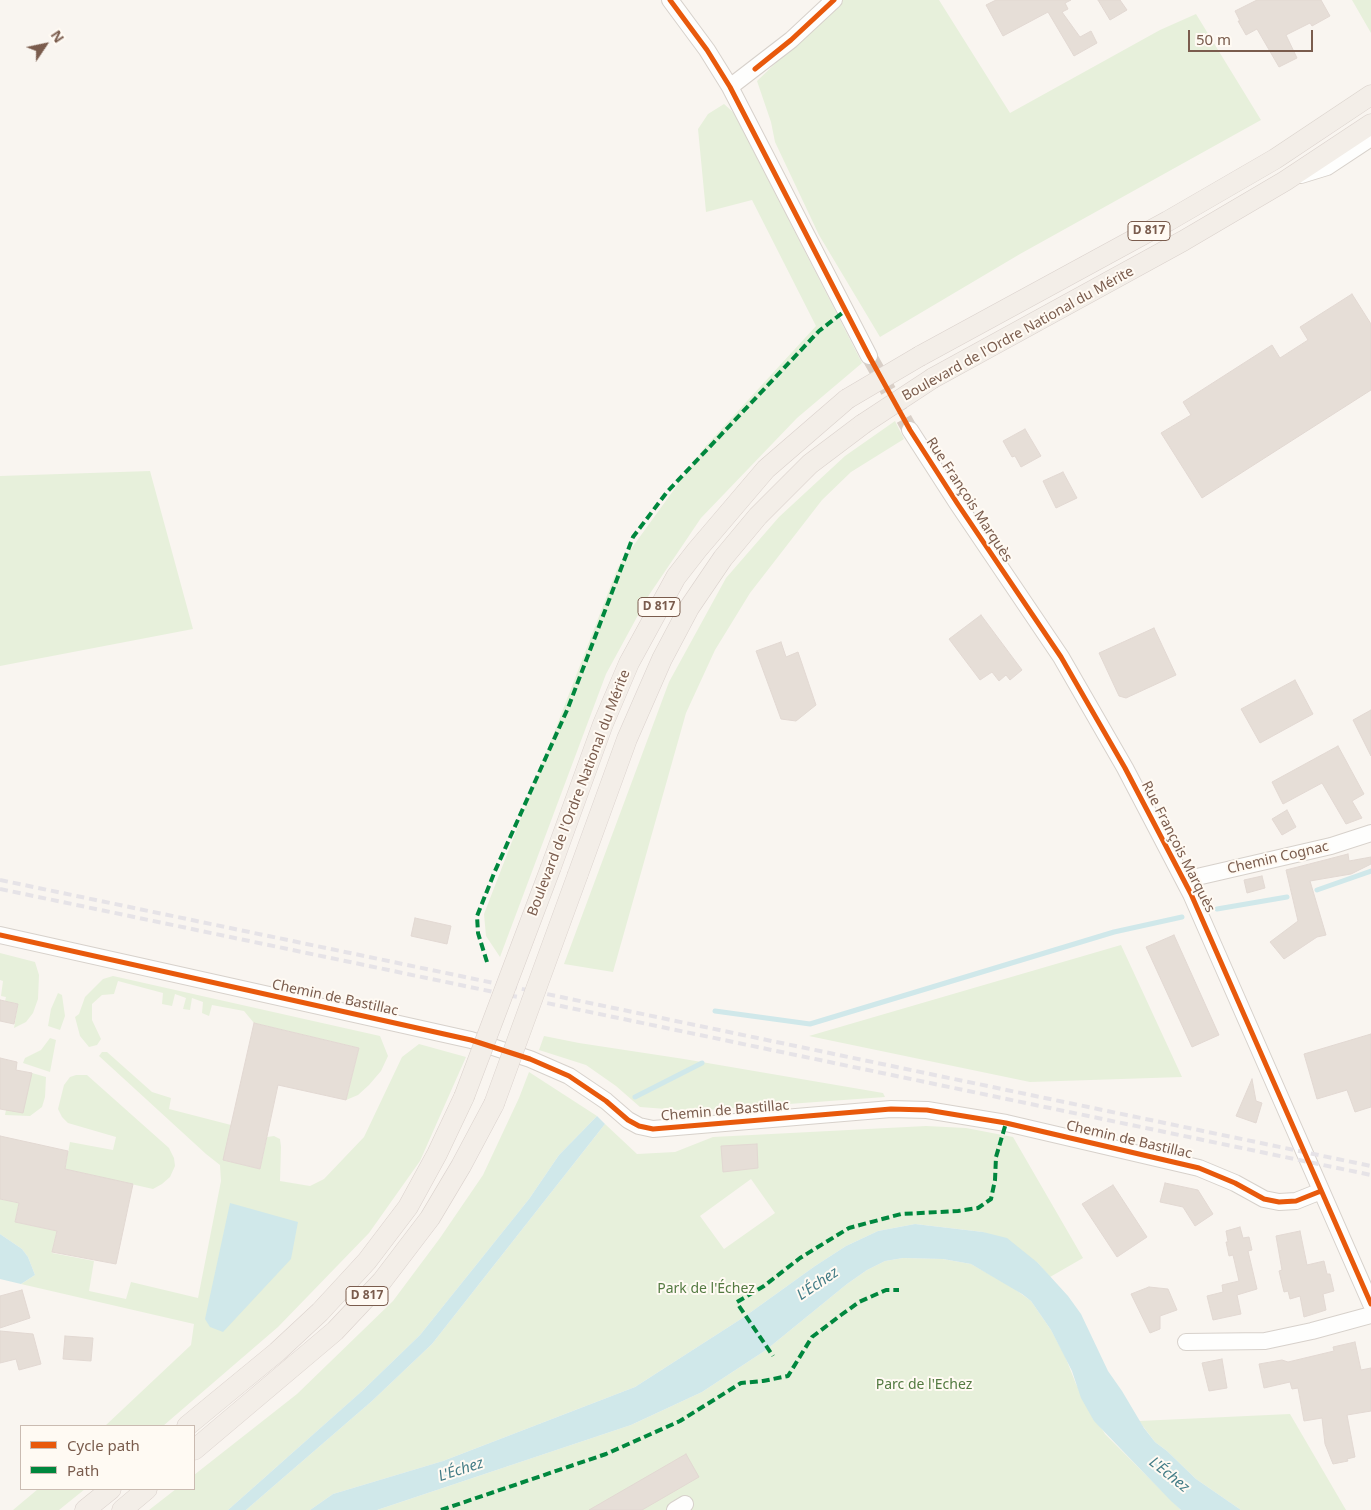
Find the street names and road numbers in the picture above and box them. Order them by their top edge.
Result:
road number: D 817 [1128,222,1170,240]
street label: Boulevard de l'Ordre National du Mérite [899,263,1137,405]
street label: Rue François Marquès [922,435,1016,565]
road number: D 817 [638,598,680,616]
street label: Boulevard de l'Ordre National du Mérite [524,668,634,918]
street label: Rue François Marquès [1138,778,1218,916]
street label: Chemin Cognac [1226,838,1330,878]
street label: Chemin de Bastillac [270,976,400,1020]
street label: Chemin de Bastillac [660,1097,790,1125]
street label: Chemin de Bastillac [1064,1117,1194,1163]
road number: D 817 [346,1286,388,1305]

